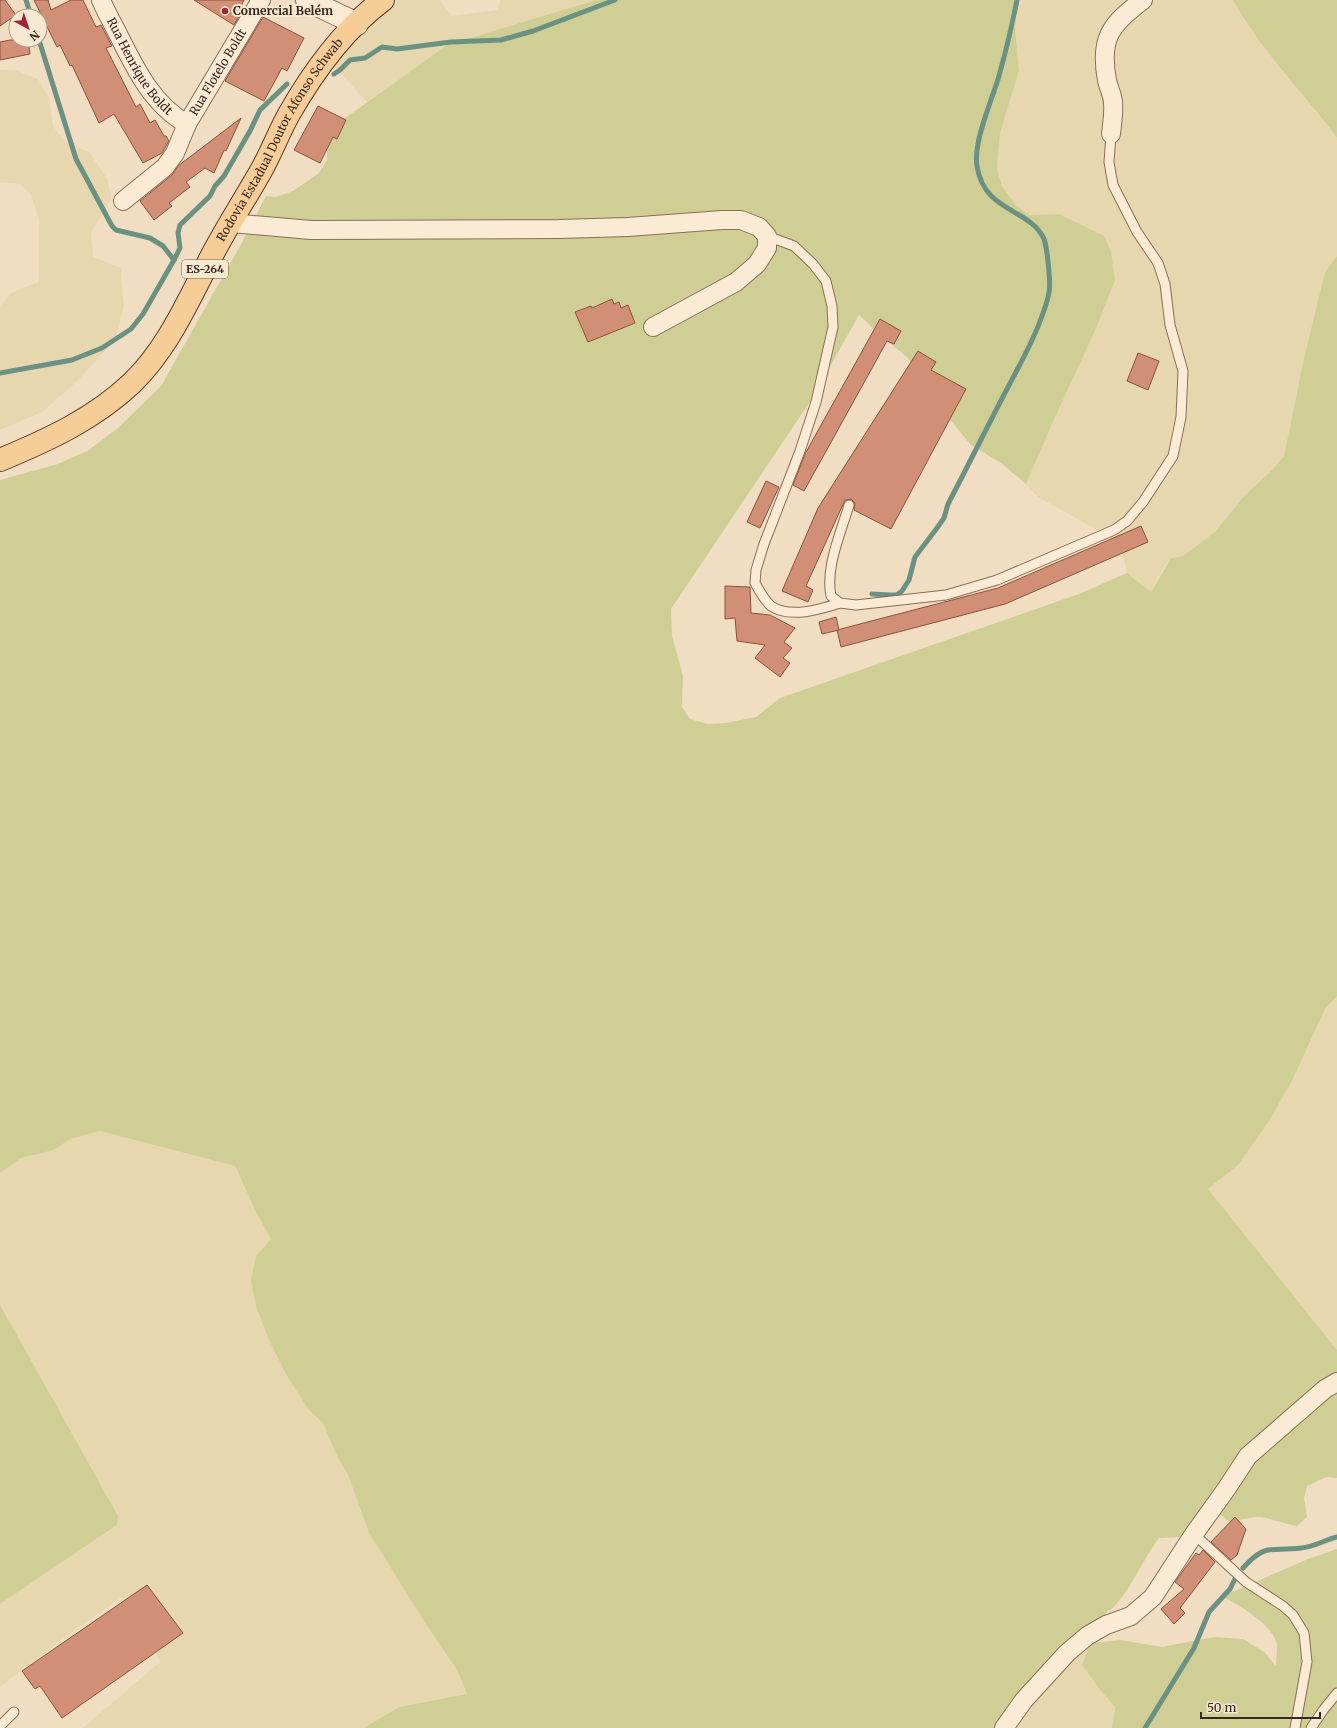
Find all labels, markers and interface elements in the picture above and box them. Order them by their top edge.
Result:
place label: Comercial Belém [233,3,333,18]
marker: Comercial Belém [220,6,230,16]
north arrow [8,8,48,48]
street label: Rua Henrique Boldt [104,15,176,118]
street label: Rua Flotelo Boldt [186,26,249,118]
text: N [26,28,42,44]
street label: Rodovia Estadual Doutor Afonso Schwab [213,35,346,244]
road number: ES-264 [182,260,228,278]
scale bar [1201,1694,1320,1720]
text: 50 m [1207,1700,1236,1715]

